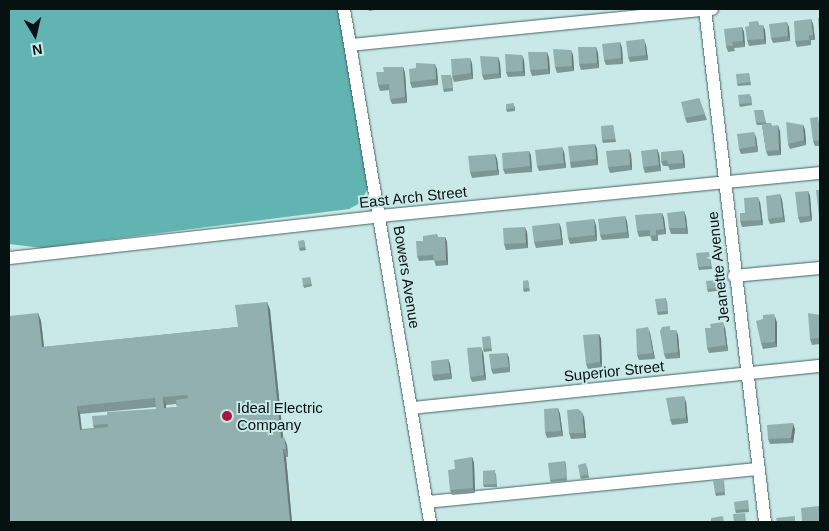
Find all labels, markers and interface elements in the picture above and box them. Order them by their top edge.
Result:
north arrow [10,10,60,60]
text: N [31,41,44,59]
street label: East Arch Street [358,182,468,212]
street label: Jeanette Avenue [703,210,733,324]
street label: Bowers Avenue [390,224,424,330]
street label: Superior Street [563,357,665,385]
place label: Ideal Electric Company [237,398,323,433]
marker: Ideal Electric Company [221,410,233,422]

